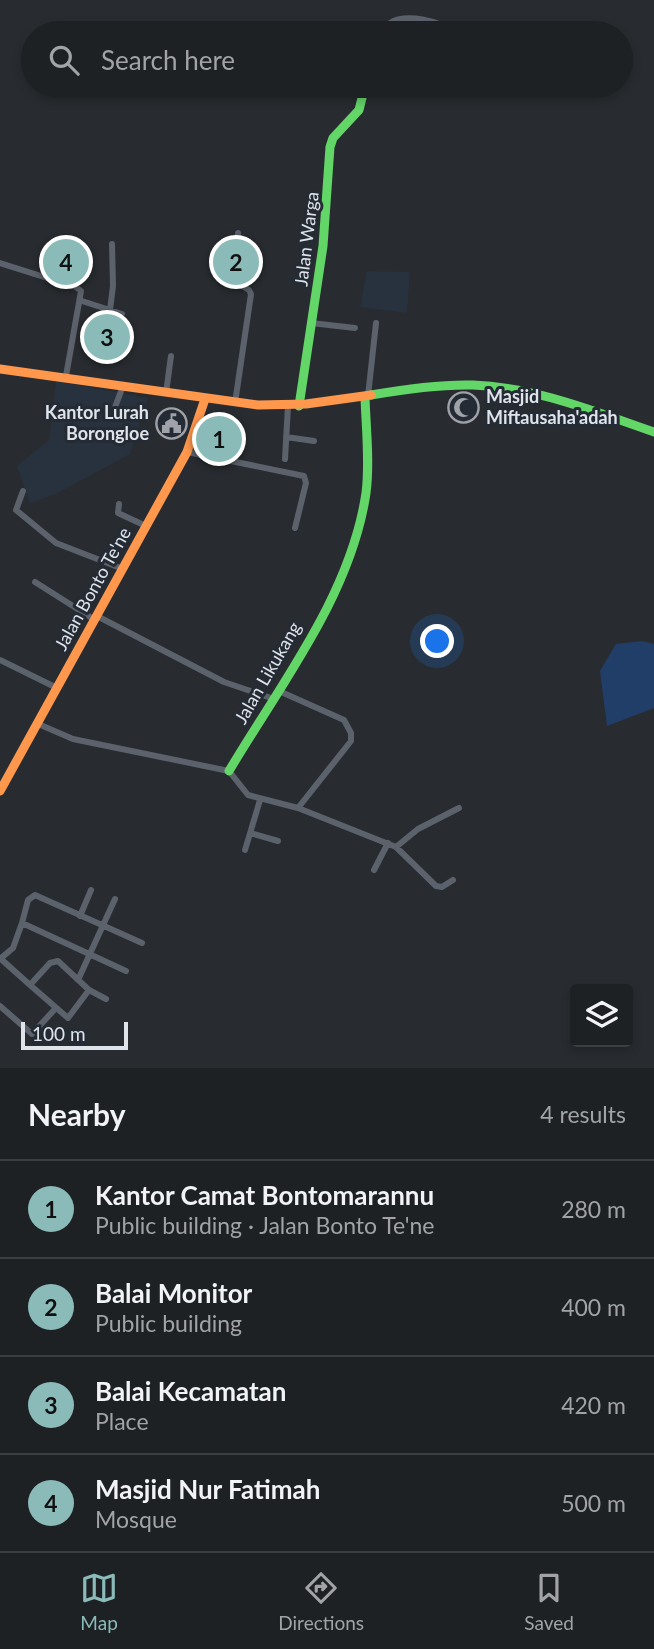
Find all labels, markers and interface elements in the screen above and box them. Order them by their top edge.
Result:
search box [21,21,633,98]
icon: search [45,41,83,79]
text: Search here [101,44,235,76]
street label: Jalan Warga [289,190,323,287]
pin: 4 [43,236,89,288]
pin: 2 [213,236,259,288]
pin: 3 [84,311,130,363]
place label: Masjid Miftausaha'adah [486,385,618,428]
mosque icon: Masjid Miftausaha'adah [446,390,480,424]
place label: Kantor Lurah Borongloe [45,401,149,444]
public building icon: Kantor Lurah Borongloe [155,406,189,440]
pin: 1 [196,413,242,465]
street label: Jalan Bonto Te'ne [49,523,135,654]
street label: Jalan Likukang [229,618,305,727]
your location [420,624,454,658]
map controls [570,984,633,1047]
button: layers [570,984,633,1047]
scale bar [21,1019,128,1051]
text: 100 m [32,1022,86,1045]
text: Nearby [28,1096,126,1132]
text: 4 results [540,1100,626,1128]
text: Kantor Camat Bontomarannu [95,1179,434,1211]
text: 1 [44,1195,58,1223]
text: 280 m [561,1195,626,1223]
text: Public building · Jalan Bonto Te'ne [95,1211,434,1239]
text: Balai Monitor [95,1277,252,1309]
text: 2 [44,1293,58,1321]
text: 400 m [561,1293,626,1321]
text: Public building [95,1309,242,1337]
text: Balai Kecamatan [95,1375,286,1407]
text: 3 [44,1391,58,1419]
text: 420 m [561,1391,626,1419]
text: Place [95,1407,149,1435]
text: Masjid Nur Fatimah [95,1473,320,1505]
text: 4 [44,1489,58,1517]
text: 500 m [561,1489,626,1517]
text: Mosque [95,1505,177,1533]
tab: Map [80,1569,118,1634]
tab: Directions [278,1569,364,1634]
tab: Saved [524,1569,574,1634]

